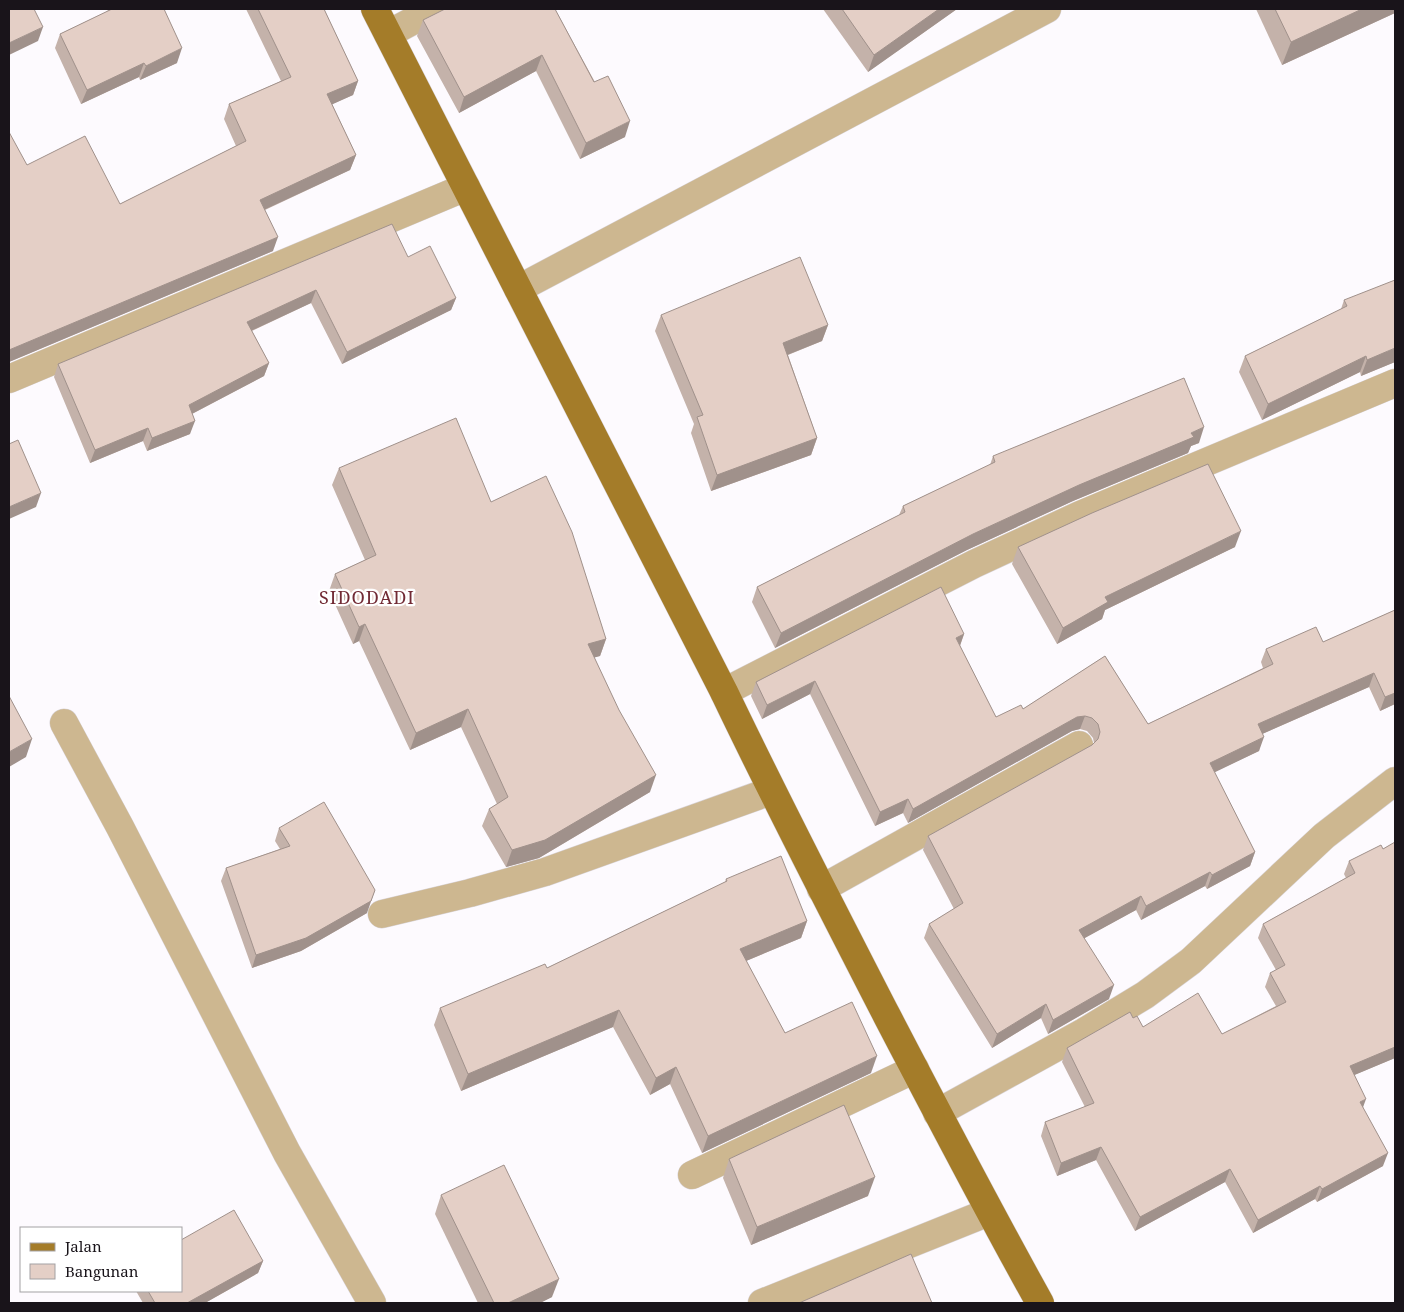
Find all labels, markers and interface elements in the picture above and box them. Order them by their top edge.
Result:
district label: SIDODADI [319,585,415,609]
legend [20,1227,182,1292]
text: Jalan [64,1236,102,1256]
text: Bangunan [65,1261,139,1281]

